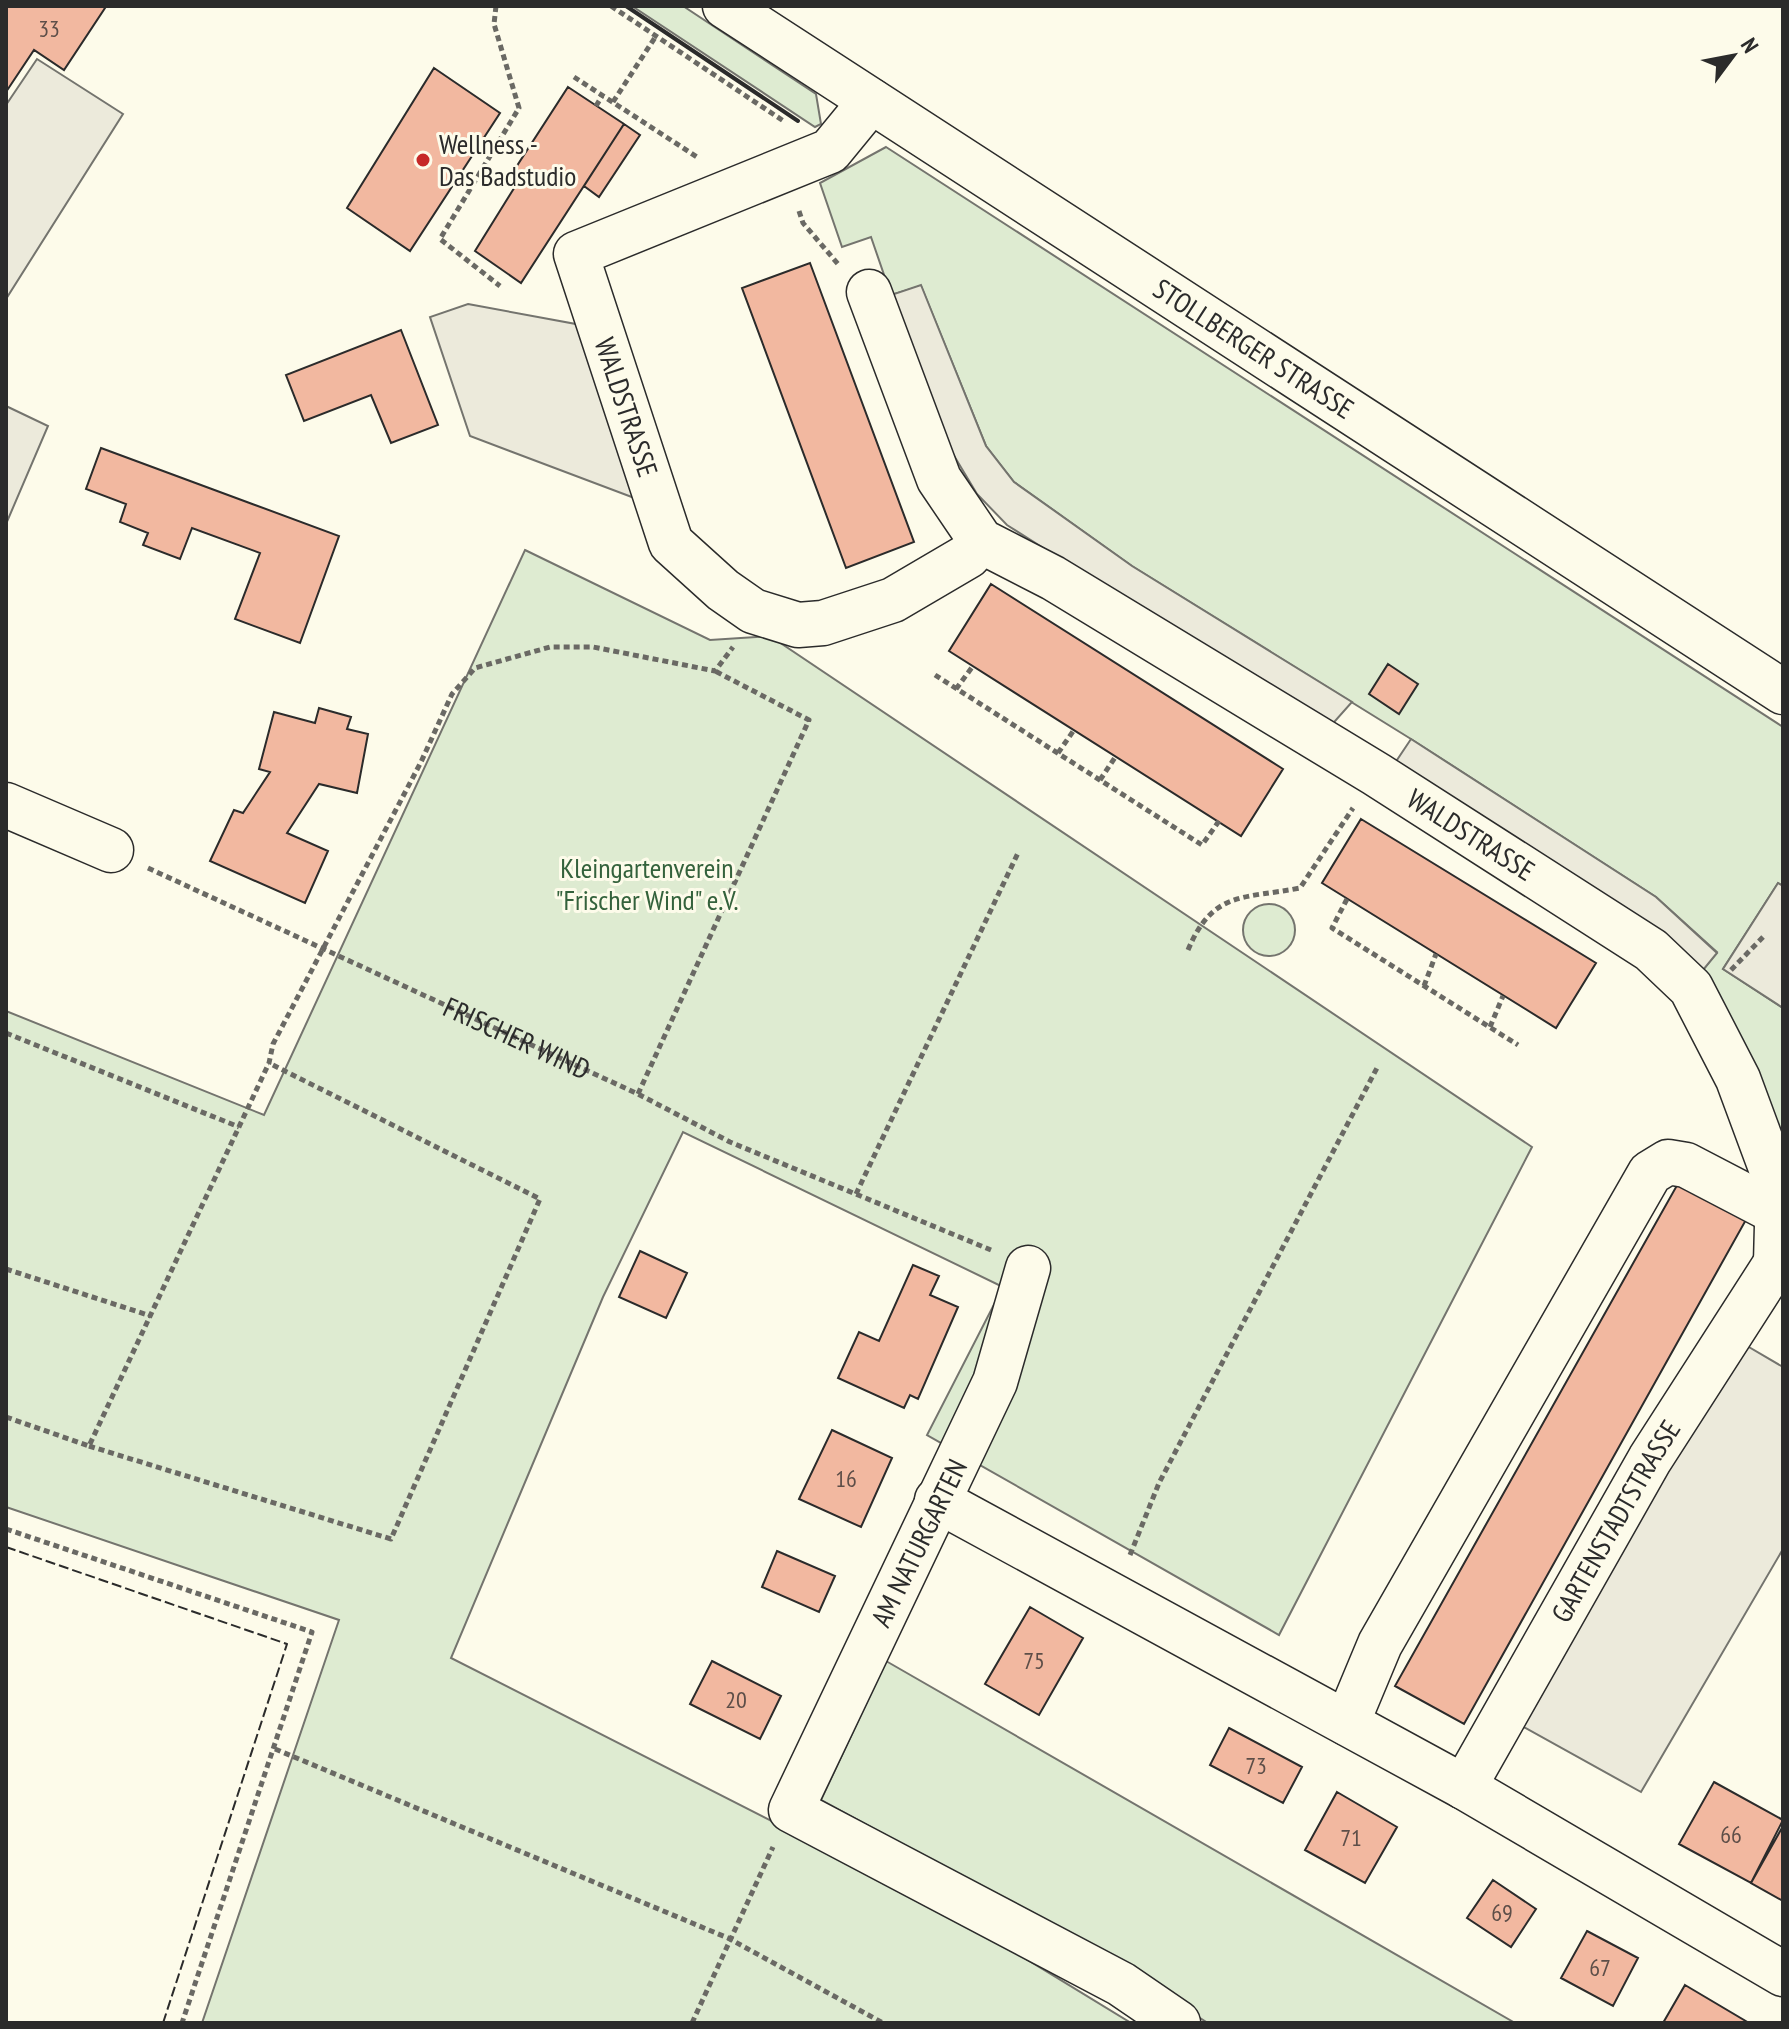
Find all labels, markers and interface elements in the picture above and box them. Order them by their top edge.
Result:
house number: 33 [38,13,60,44]
north arrow [1693,16,1773,96]
text: N [1735,33,1765,58]
place label: Wellness - Das Badstudio [439,125,576,194]
marker: Wellness - Das Badstudio [414,151,432,169]
street label: STOLLBERGER STRASSE [1147,270,1361,427]
street label: WALDSTRASSE [587,333,667,481]
street label: WALDSTRASSE [1400,780,1542,889]
park label: Kleingartenverein "Frischer Wind" e.V. [555,849,739,918]
street label: FRISCHER WIND [438,988,596,1087]
street label: GARTENSTADTSTRASSE [1542,1413,1688,1629]
street label: AM NATURGARTEN [862,1453,975,1633]
house number: 16 [835,1463,857,1494]
house number: 75 [1023,1645,1045,1676]
house number: 20 [725,1684,747,1715]
house number: 73 [1245,1750,1267,1781]
house number: 66 [1720,1819,1742,1850]
house number: 71 [1340,1822,1362,1853]
house number: 69 [1491,1897,1513,1928]
house number: 67 [1589,1952,1611,1983]

